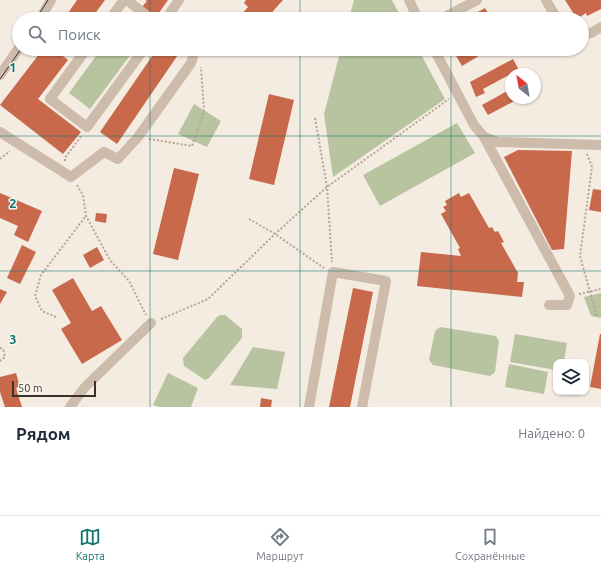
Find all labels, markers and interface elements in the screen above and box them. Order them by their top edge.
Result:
search box [12,12,589,56]
icon: search [26,23,48,45]
text: Поиск [58,26,101,43]
text: 1 [9,60,17,74]
north arrow [505,68,541,104]
text: 2 [9,196,17,210]
text: 3 [9,332,17,346]
map controls [553,359,589,395]
button: layers [553,359,589,395]
scale bar [12,379,96,398]
text: 50 m [18,382,42,394]
text: Рядом [16,424,71,443]
text: Найдено: 0 [518,426,585,440]
tab: Карта [76,526,105,562]
tab: Маршрут [256,526,304,562]
tab: Сохранённые [455,526,525,562]

